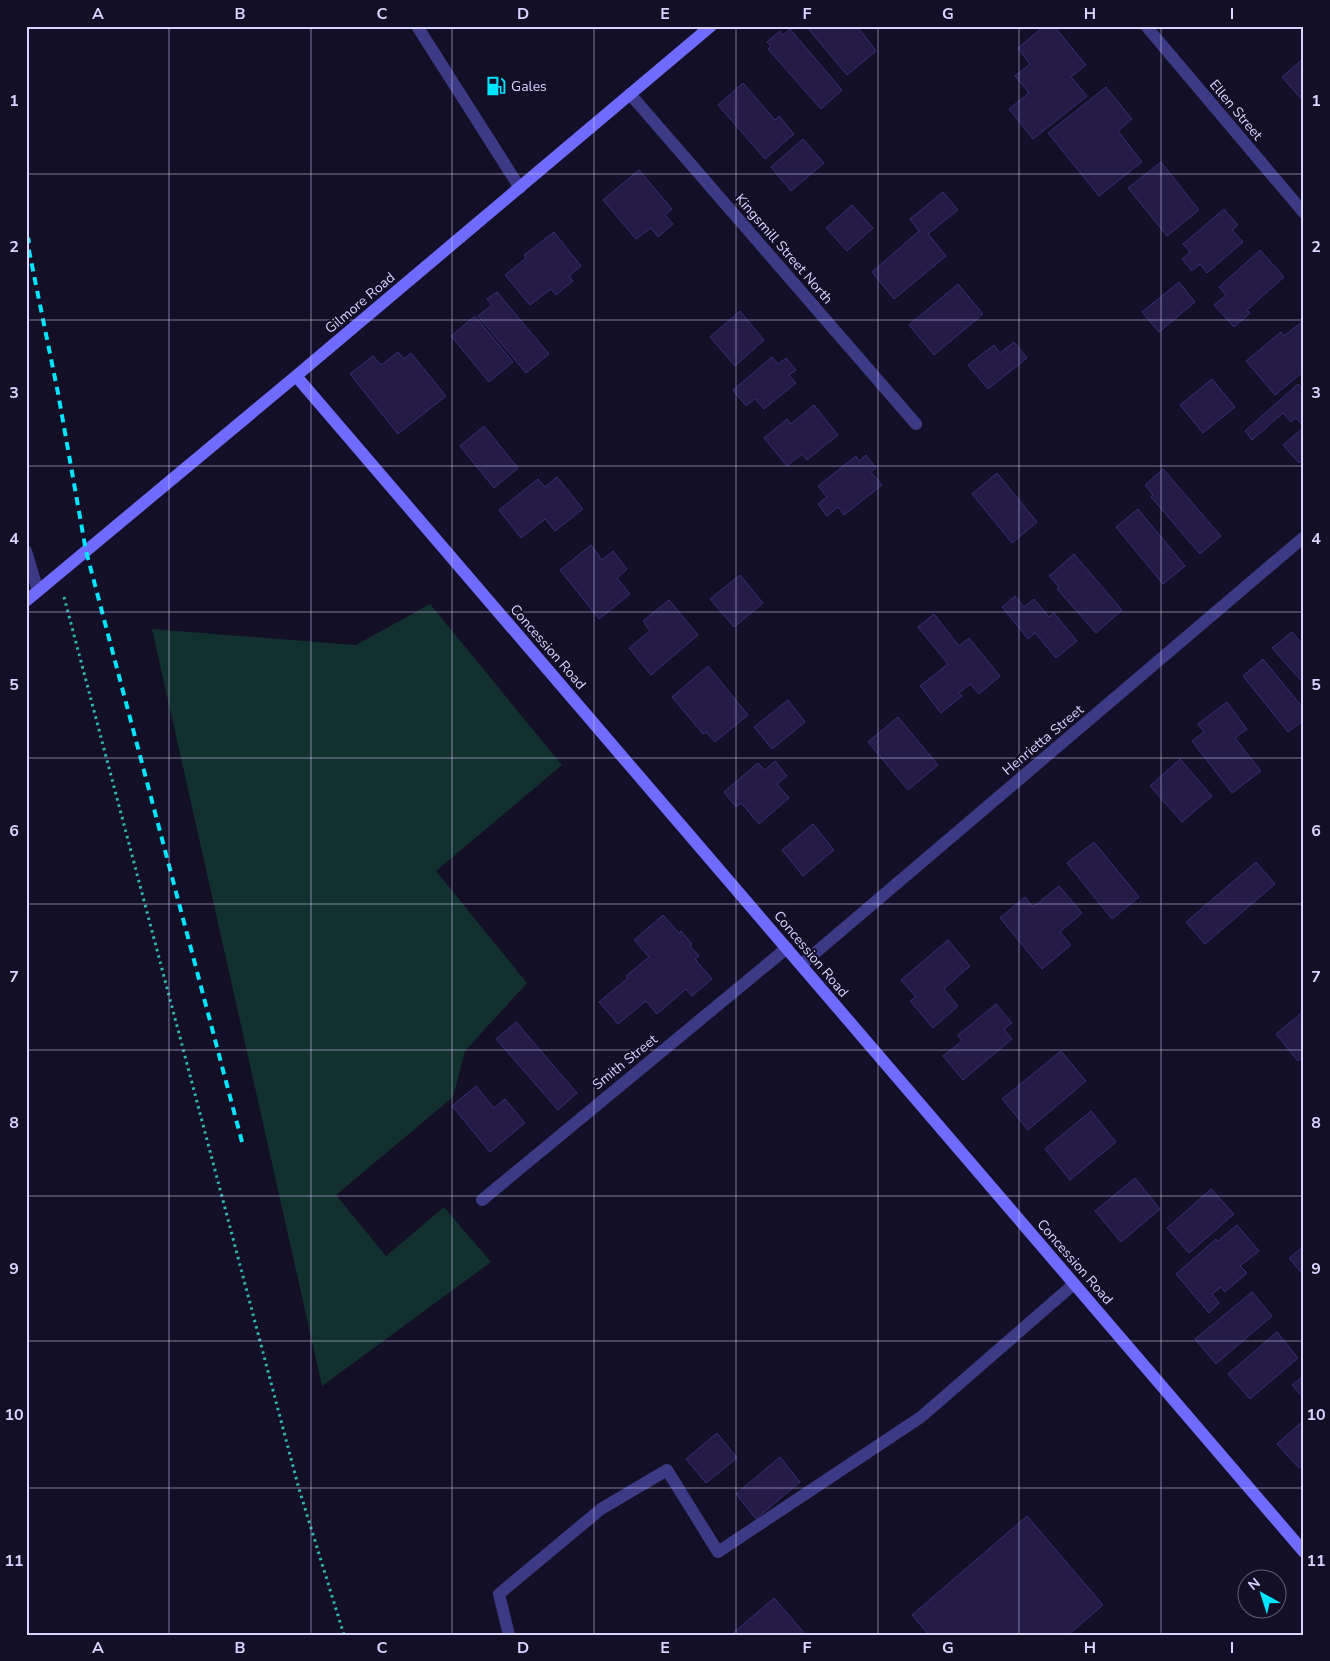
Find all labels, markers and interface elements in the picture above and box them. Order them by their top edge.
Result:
text: A [92,3,104,25]
text: B [234,3,246,25]
text: C [377,3,388,25]
text: D [517,3,529,25]
text: E [660,3,670,25]
text: F [803,3,812,25]
text: G [942,3,954,25]
text: H [1084,3,1096,25]
text: I [1230,3,1234,25]
fuel station icon: Gales [485,75,507,97]
street label: Ellen Street [1205,76,1267,144]
place label: Gales [511,77,547,96]
text: 1 [9,90,19,112]
text: 1 [1311,90,1321,112]
street label: Kingsmill Street North [731,190,837,308]
text: 2 [9,236,19,258]
text: 2 [1311,236,1321,258]
street label: Gilmore Road [321,268,399,338]
text: 3 [9,382,19,404]
text: 3 [1311,382,1321,404]
text: 4 [9,528,19,550]
text: 4 [1311,528,1321,550]
street label: Concession Road [506,600,590,694]
text: 5 [9,674,19,696]
text: 5 [1311,674,1321,696]
street label: Henrietta Street [998,700,1088,780]
text: 6 [9,820,19,842]
text: 6 [1311,820,1321,842]
street label: Concession Road [769,907,853,1001]
text: 7 [9,966,19,988]
text: 7 [1311,966,1321,988]
street label: Smith Street [589,1030,662,1094]
text: 8 [9,1112,19,1134]
text: 8 [1311,1112,1321,1134]
street label: Concession Road [1033,1215,1117,1309]
text: 9 [9,1258,19,1280]
text: 9 [1311,1258,1321,1280]
text: 10 [4,1404,24,1426]
text: 10 [1306,1404,1326,1426]
text: 11 [4,1550,24,1572]
text: 11 [1306,1550,1326,1572]
north arrow [1238,1568,1288,1618]
text: N [1244,1574,1264,1595]
text: A [92,1637,104,1659]
text: B [234,1637,246,1659]
text: C [377,1637,388,1659]
text: D [517,1637,529,1659]
text: E [660,1637,670,1659]
text: F [803,1637,812,1659]
text: G [942,1637,954,1659]
text: H [1084,1637,1096,1659]
text: I [1230,1637,1234,1659]

